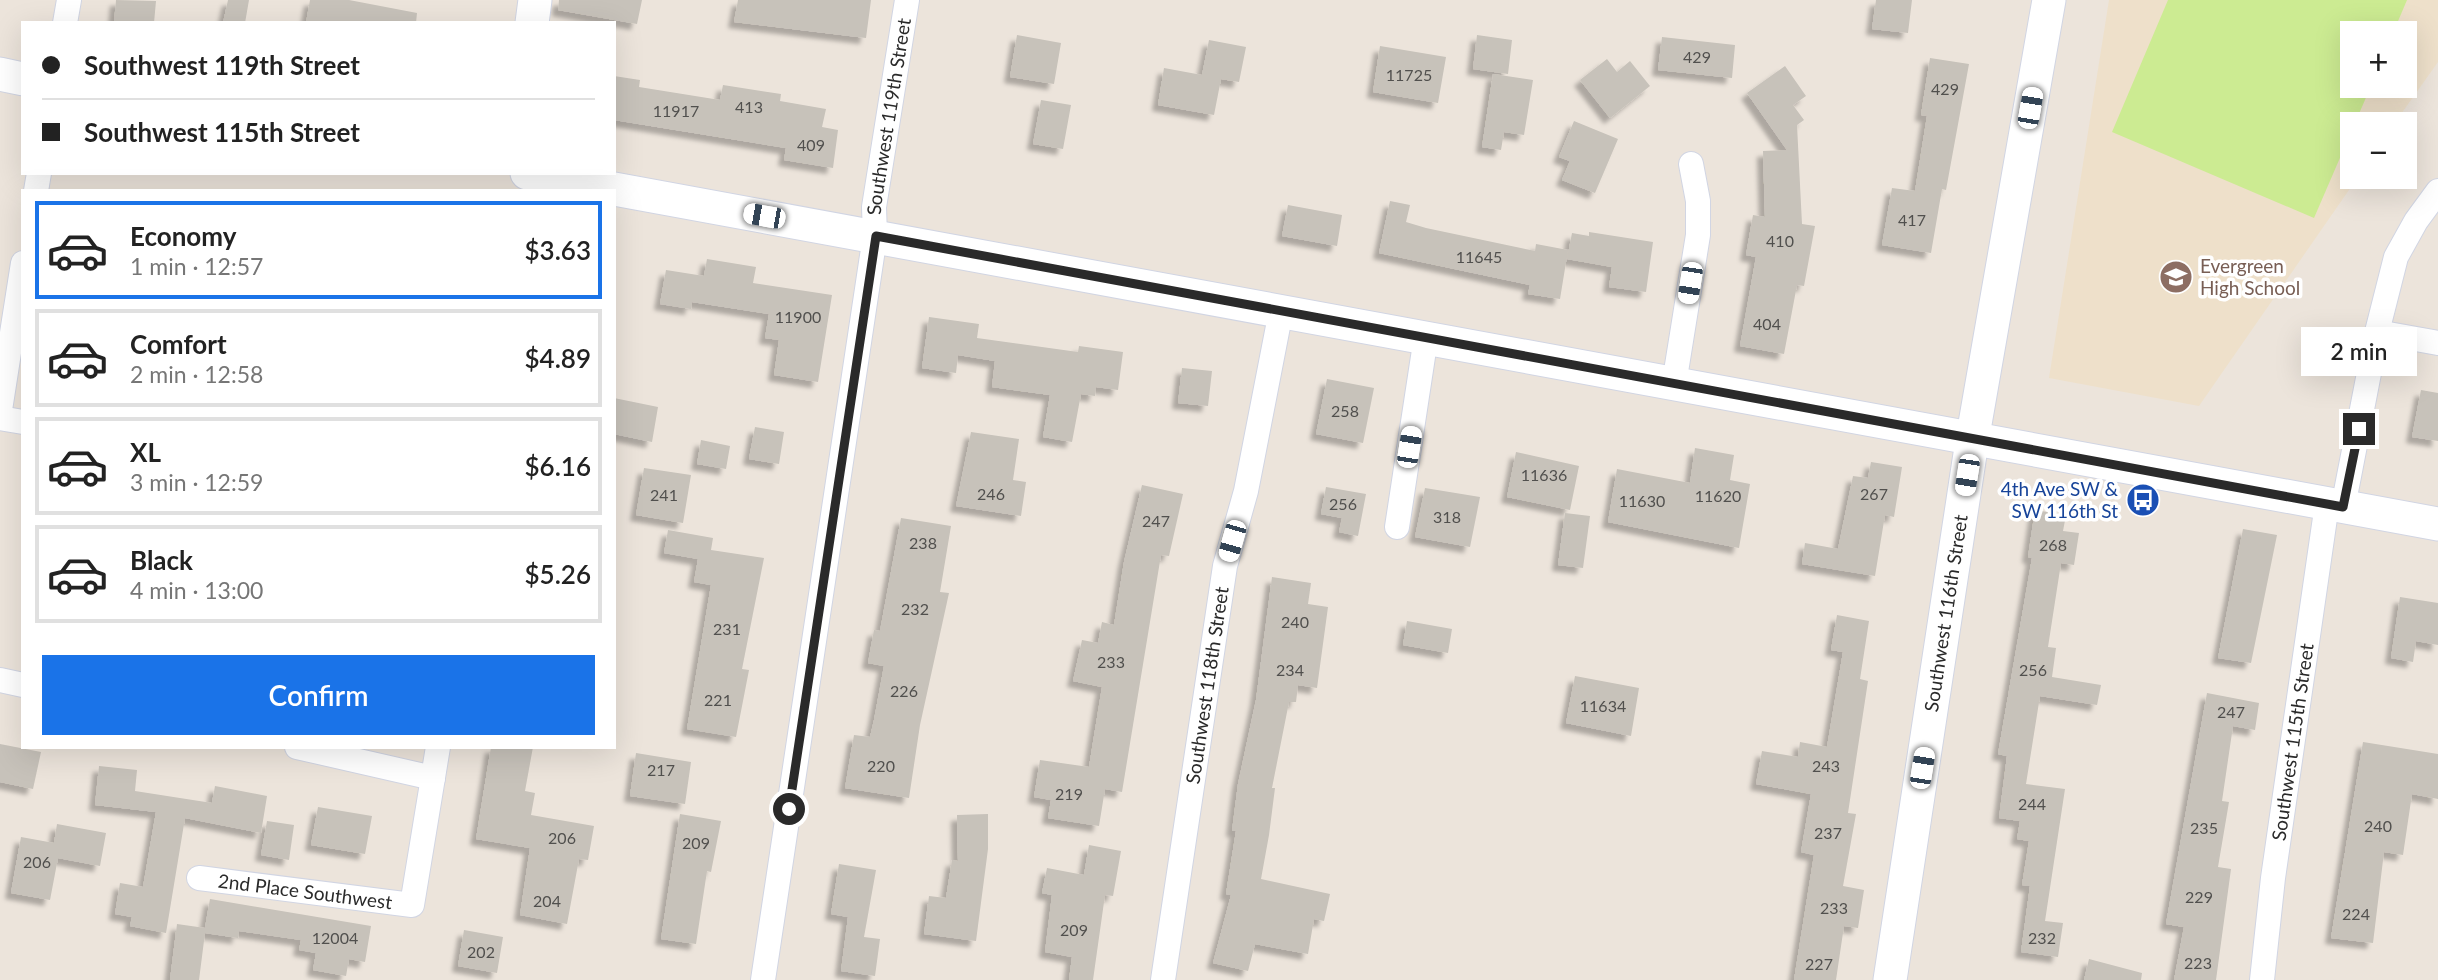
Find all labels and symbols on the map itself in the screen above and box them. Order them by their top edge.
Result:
street label: Southwest 119th Street [862,16,915,215]
house number: 429 [1683,47,1711,66]
house number: 11725 [1386,65,1432,84]
house number: 429 [1931,79,1959,98]
car [2017,85,2044,131]
house number: 413 [735,97,763,116]
house number: 11917 [653,101,699,120]
house number: 409 [797,135,825,154]
car [742,202,787,230]
house number: 417 [1898,210,1926,229]
house number: 410 [1766,231,1794,250]
house number: 11645 [1456,247,1502,266]
place label: Evergreen High School [2200,254,2300,299]
school or university icon: Evergreen High School [2157,258,2195,296]
car [1677,261,1704,305]
house number: 11900 [775,307,821,326]
house number: 404 [1753,314,1781,333]
callout: 2 min [2301,328,2417,376]
house number: 258 [1331,401,1359,420]
route end [2343,413,2375,445]
car [1396,425,1423,469]
car [1954,453,1981,497]
house number: 11636 [1521,465,1567,484]
place label: 4th Ave SW & SW 116th St [2001,477,2118,522]
bus stop icon: 4th Ave SW & SW 116th St [2124,481,2162,519]
house number: 246 [977,484,1005,503]
house number: 267 [1860,484,1888,503]
house number: 241 [650,485,678,504]
house number: 11620 [1695,486,1741,505]
house number: 11630 [1619,491,1665,510]
house number: 256 [1329,494,1357,513]
house number: 318 [1433,507,1461,526]
house number: 247 [1142,511,1170,530]
street label: Southwest 116th Street [1919,513,1972,713]
car [1217,518,1248,564]
house number: 238 [909,533,937,552]
house number: 268 [2039,535,2067,554]
street label: Southwest 118th Street [1181,585,1233,785]
house number: 232 [901,599,929,618]
house number: 240 [1281,612,1309,631]
house number: 231 [713,619,741,638]
street label: Southwest 115th Street [2267,642,2318,842]
house number: 233 [1097,652,1125,671]
house number: 234 [1276,660,1304,679]
house number: 256 [2019,660,2047,679]
house number: 226 [890,681,918,700]
house number: 221 [704,690,732,709]
house number: 11634 [1580,696,1626,715]
house number: 247 [2217,702,2245,721]
car [1909,746,1936,790]
house number: 220 [867,756,895,775]
house number: 243 [1812,756,1840,775]
house number: 217 [647,760,675,779]
house number: 219 [1055,784,1083,803]
route start [773,793,805,825]
house number: 244 [2018,794,2046,813]
house number: 240 [2364,816,2392,835]
house number: 235 [2190,818,2218,837]
house number: 237 [1814,823,1842,842]
house number: 206 [548,828,576,847]
house number: 209 [682,833,710,852]
house number: 206 [23,852,51,871]
street label: 2nd Place Southwest [217,869,394,913]
house number: 229 [2185,887,2213,906]
house number: 204 [533,891,561,910]
house number: 233 [1820,898,1848,917]
house number: 224 [2342,904,2370,923]
house number: 209 [1060,920,1088,939]
house number: 12004 [312,928,358,947]
house number: 232 [2028,928,2056,947]
house number: 202 [467,942,495,961]
house number: 223 [2184,953,2212,972]
house number: 227 [1805,954,1833,973]

